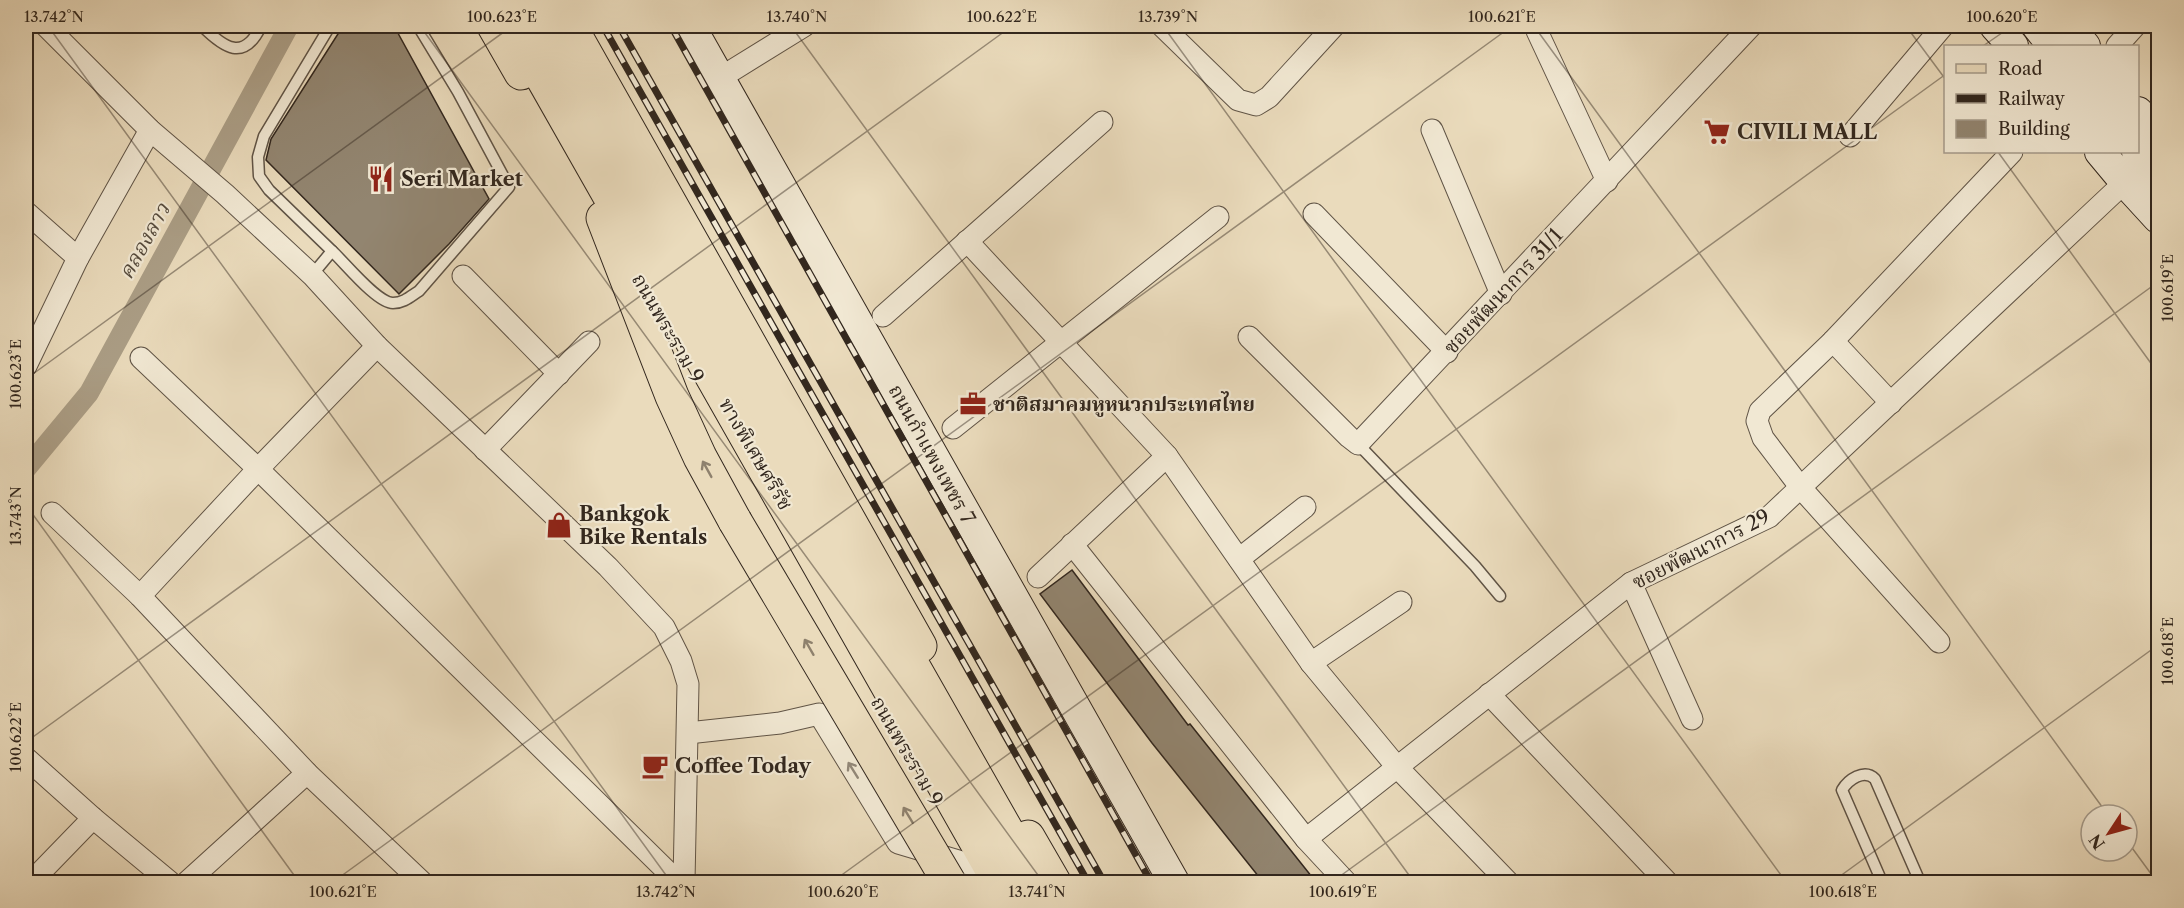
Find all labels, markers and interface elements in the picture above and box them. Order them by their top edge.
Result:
text: 13.742°N [24,7,84,26]
text: 100.623°E [467,7,537,26]
text: 13.740°N [767,7,827,26]
text: 100.622°E [967,7,1037,26]
text: 13.739°N [1138,7,1198,26]
text: 100.621°E [1468,7,1536,26]
text: 100.620°E [1966,7,2038,26]
legend [1944,45,2139,153]
text: Road [1998,58,2043,80]
text: Railway [1998,88,2066,110]
supermarket icon: CIVILI MALL [1702,117,1732,147]
text: Building [1998,118,2070,140]
place label: CIVILI MALL [1737,120,1877,144]
restaurant icon: Seri Market [366,164,396,194]
place label: Seri Market [401,167,523,191]
water label: คลองลาว [113,198,175,283]
street label: ซอยพัฒนาการ 31/1 [1439,223,1568,359]
text: 100.619°E [2158,254,2177,322]
street label: ถนนพระราม 9 [627,269,709,387]
text: 100.623°E [6,339,25,409]
street label: ถนนกำแพงเพชร 7 [884,380,980,528]
office icon: ชาติสมาคมหูหนวกประเทศไทย [958,389,988,419]
place label: ชาติสมาคมหูหนวกประเทศไทย [993,391,1255,417]
street label: ทางพิเศษศรีรัช [714,394,798,514]
one-way arrow [701,461,712,479]
text: 13.743°N [6,486,25,546]
place label: Bankgok Bike Rentals [579,502,707,549]
street label: ซอยพัฒนาการ 29 [1628,504,1774,594]
shop icon: Bankgok Bike Rentals [544,510,574,540]
text: 100.618°E [2158,617,2177,685]
one-way arrow [802,639,814,656]
street label: ถนนพระราม 9 [866,692,948,810]
text: 100.622°E [6,702,25,772]
cafe icon: Coffee Today [640,751,670,781]
place label: Coffee Today [675,754,812,778]
one-way arrow [846,762,858,779]
north arrow [2079,803,2139,863]
one-way arrow [901,807,913,824]
text: N [2085,830,2109,853]
text: 100.621°E [309,882,377,901]
text: 13.742°N [636,882,696,901]
text: 100.620°E [807,882,879,901]
text: 13.741°N [1008,882,1066,901]
text: 100.619°E [1309,882,1377,901]
text: 100.618°E [1809,882,1877,901]

